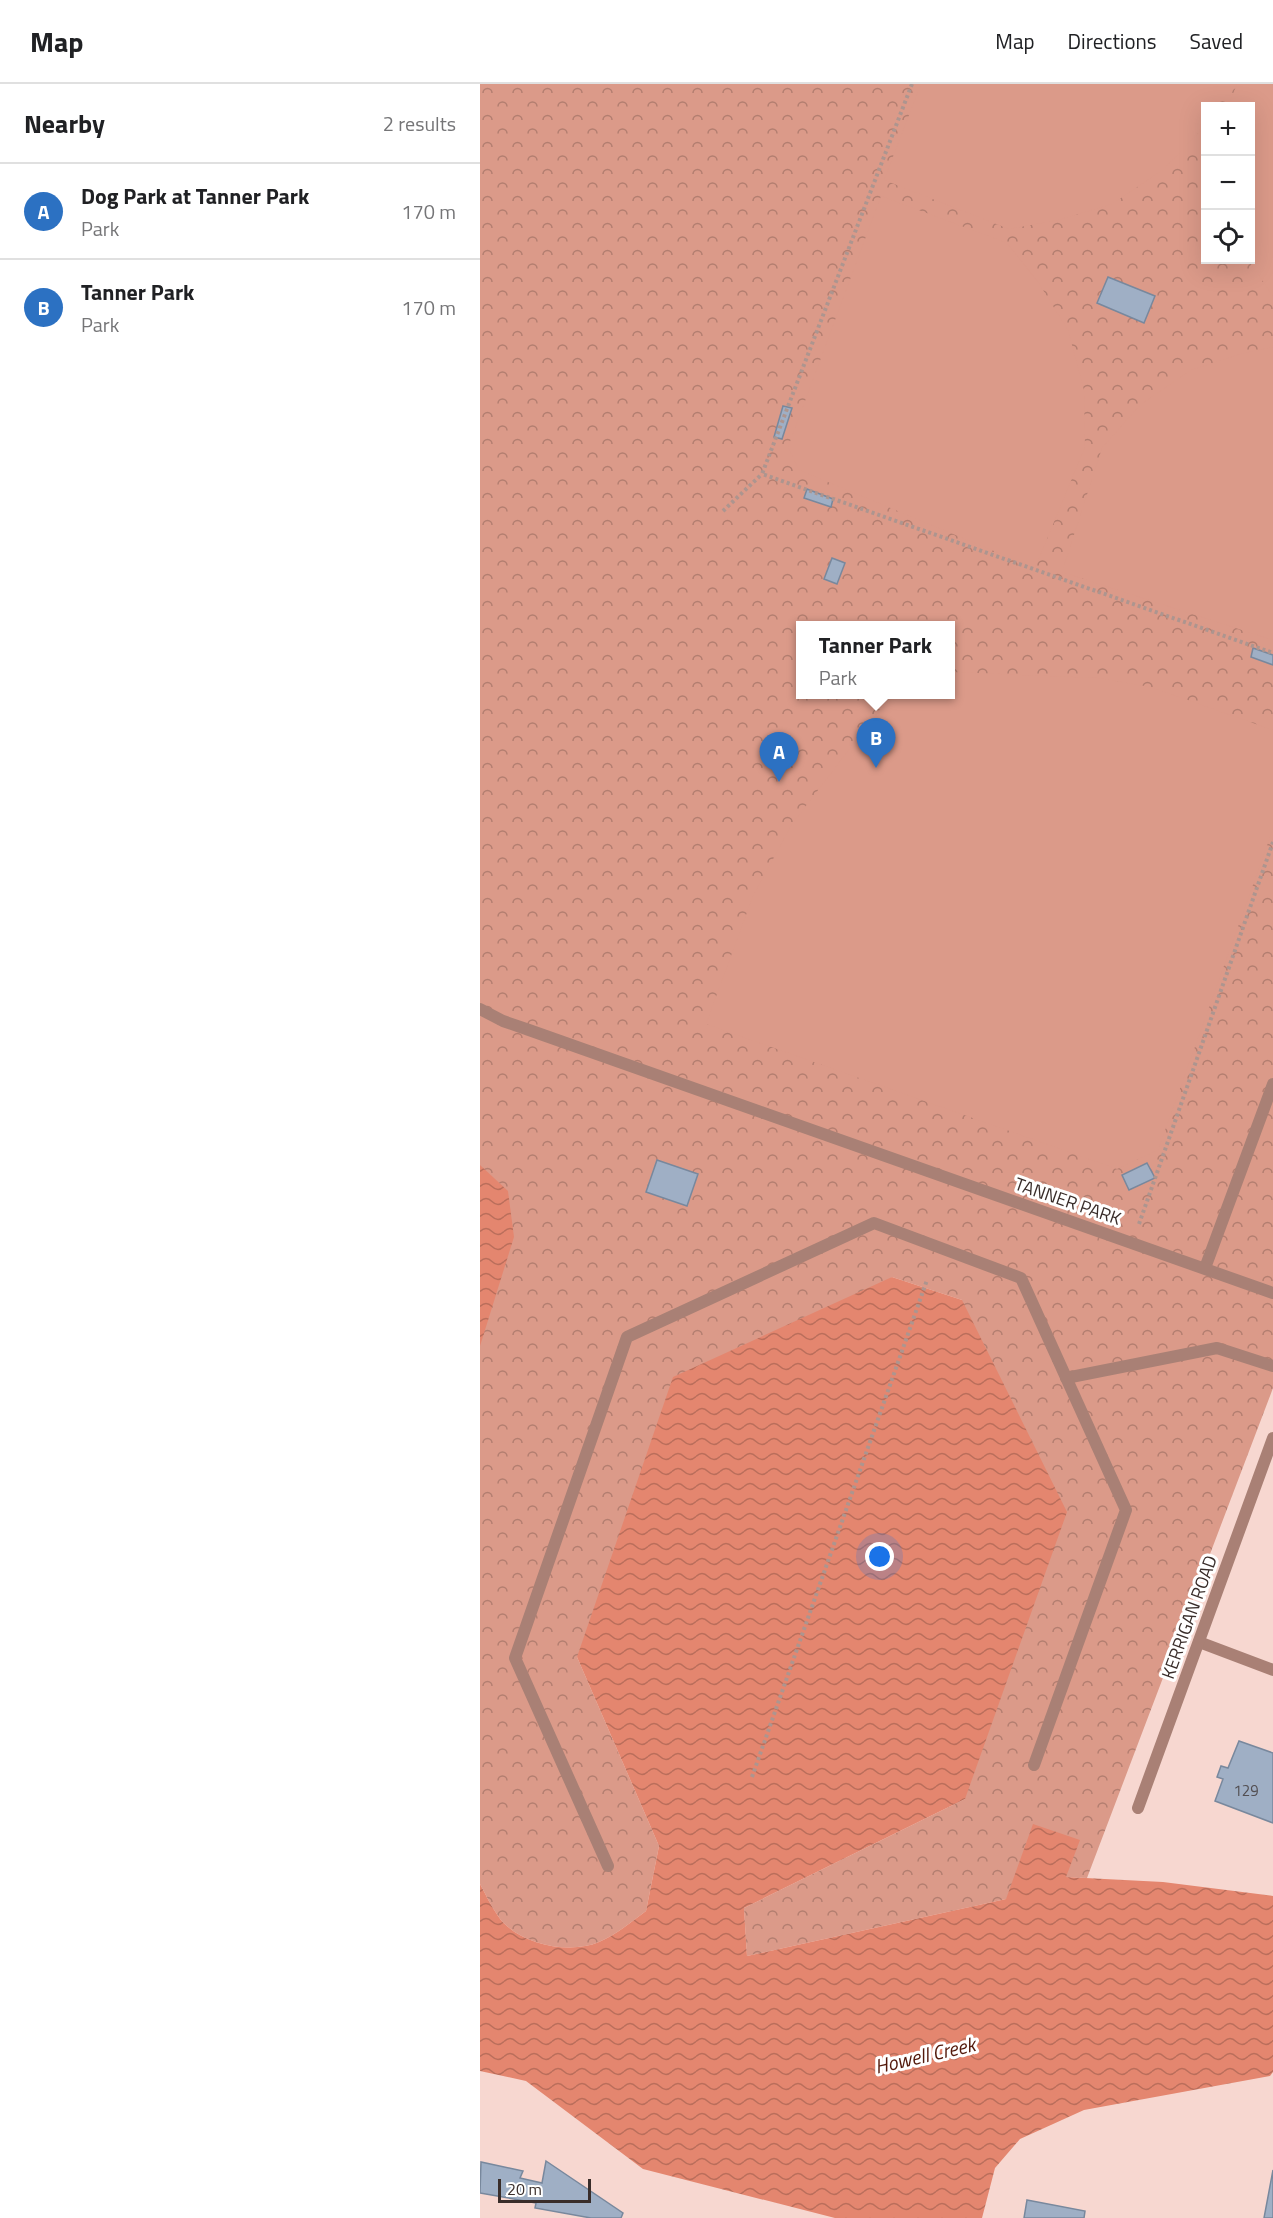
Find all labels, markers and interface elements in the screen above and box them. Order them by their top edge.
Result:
text: Map [30,20,84,63]
text: Map [995,25,1035,57]
text: Directions [1068,25,1157,57]
text: Saved [1190,25,1243,57]
map controls [1201,102,1255,264]
button: + [1201,102,1255,156]
text: Nearby [24,104,105,143]
text: 2 results [383,108,456,139]
button: − [1201,156,1255,210]
text: Dog Park at Tanner Park [81,179,309,213]
text: A [37,196,50,227]
text: 170 m [401,196,456,227]
button: locate [1201,210,1255,264]
text: Park [81,213,119,244]
text: Tanner Park [81,275,194,309]
text: B [37,292,50,323]
text: 170 m [401,292,456,323]
text: Park [81,309,119,340]
popup [796,621,955,699]
text: Tanner Park [819,628,932,662]
text: Park [819,662,857,693]
pin: B [856,718,896,768]
pin: A [760,732,798,782]
street label: TANNER PARK [1011,1170,1125,1232]
your location [865,1542,894,1571]
street label: KERRIGAN ROAD [1154,1551,1224,1683]
house number: 129 [1233,1779,1259,1802]
water label: Howell Creek [872,2028,980,2082]
scale bar [498,2176,591,2204]
text: 20 m [507,2177,542,2201]

